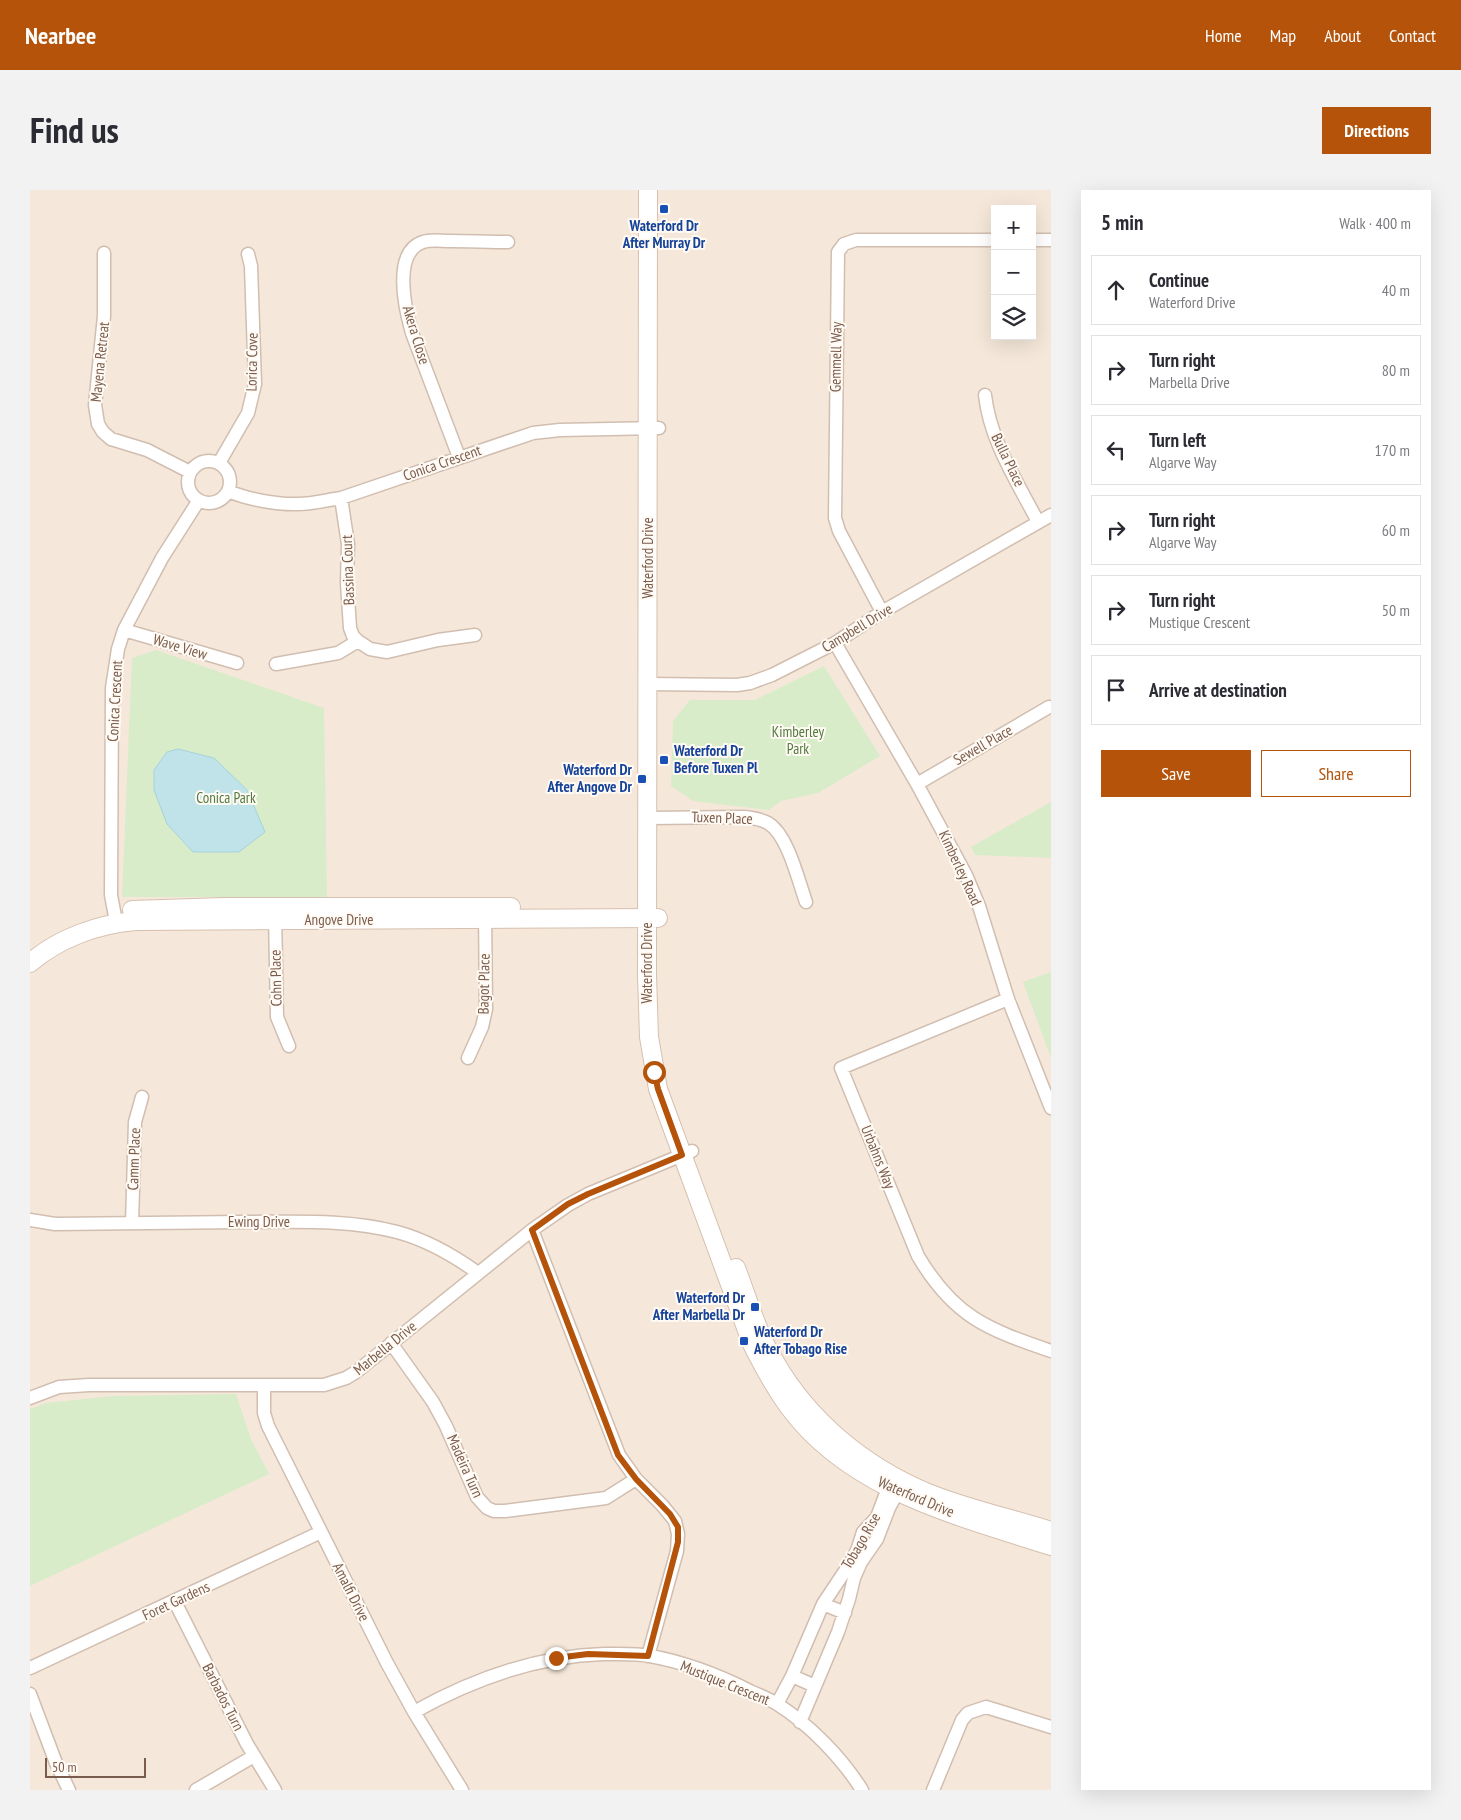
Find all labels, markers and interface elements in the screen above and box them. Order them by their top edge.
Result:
text: Nearbee [25,20,96,51]
text: Home [1205,24,1242,47]
text: Map [1270,24,1296,47]
text: About [1324,24,1361,47]
text: Contact [1389,24,1436,47]
text: Find us [30,107,119,153]
button: Directions [1322,107,1431,154]
marker: Waterford Dr After Murray Dr [658,203,670,215]
map controls [991,205,1036,340]
button: + [991,205,1036,250]
text: 5 min [1101,209,1143,236]
text: Walk · 400 m [1339,213,1411,233]
place label: Waterford Dr After Murray Dr [622,216,706,252]
button: − [991,250,1036,295]
text: Continue [1149,268,1209,292]
icon: ahead [1102,276,1130,304]
text: 40 m [1382,280,1410,300]
text: Waterford Drive [1149,292,1236,312]
button: layers [991,295,1036,340]
street label: Akera Close [399,303,434,366]
street label: Mayena Retreat [86,321,113,403]
street label: Gemmell Way [825,321,846,392]
street label: Lorica Cove [241,332,262,392]
text: Turn right [1149,348,1215,372]
icon: right [1102,356,1130,384]
text: 80 m [1382,360,1410,380]
text: Marbella Drive [1149,372,1230,392]
text: Turn left [1149,428,1206,452]
street label: Bulla Place [987,430,1030,490]
icon: left [1102,436,1130,464]
street label: Conica Crescent [400,440,483,485]
text: 170 m [1375,440,1410,460]
text: Algarve Way [1149,452,1217,472]
text: Turn right [1149,508,1215,532]
icon: right [1102,516,1130,544]
street label: Waterford Drive [638,517,657,599]
text: 60 m [1382,520,1410,540]
text: Algarve Way [1149,532,1217,552]
street label: Bassina Court [337,535,358,605]
text: Turn right [1149,588,1215,612]
icon: right [1102,596,1130,624]
street label: Campbell Drive [818,599,896,656]
text: 50 m [1382,600,1410,620]
text: Mustique Crescent [1149,612,1250,632]
street label: Wave View [151,629,210,664]
street label: Conica Crescent [103,660,126,742]
icon: arrive [1102,676,1130,704]
text: Arrive at destination [1149,678,1287,702]
street label: Sewell Place [950,720,1016,769]
park label: Kimberley Park [772,722,825,758]
place label: Waterford Dr Before Tuxen Pl [673,741,758,777]
button: Save [1101,750,1251,797]
button: Share [1261,750,1411,797]
marker: Waterford Dr Before Tuxen Pl [658,754,670,766]
place label: Waterford Dr After Angove Dr [547,760,633,796]
marker: Waterford Dr After Angove Dr [636,773,648,785]
park label: Conica Park [196,788,256,807]
street label: Tuxen Place [691,807,753,828]
street label: Kimberley Road [935,827,986,908]
street label: Angove Drive [305,910,373,929]
street label: Waterford Drive [637,922,656,1004]
street label: Cohn Place [266,949,285,1007]
street label: Bagot Place [473,953,494,1015]
route start [643,1061,666,1084]
street label: Urbahns Way [857,1122,900,1192]
street label: Camm Place [123,1127,144,1191]
street label: Ewing Drive [228,1212,290,1231]
place label: Waterford Dr After Marbella Dr [652,1288,746,1324]
marker: Waterford Dr After Marbella Dr [749,1301,761,1313]
street label: Marbella Drive [349,1316,420,1379]
place label: Waterford Dr After Tobago Rise [753,1322,847,1358]
marker: Waterford Dr After Tobago Rise [738,1335,750,1347]
street label: Madeira Turn [443,1431,488,1500]
street label: Waterford Drive [875,1472,957,1521]
street label: Tobago Rise [837,1509,884,1572]
street label: Amalfi Drive [329,1559,374,1624]
street label: Foret Gardens [139,1577,212,1624]
route end [545,1647,568,1670]
street label: Mustique Crescent [678,1656,773,1709]
street label: Barbados Turn [198,1660,249,1734]
scale bar [45,1755,146,1778]
text: 50 m [52,1758,77,1776]

